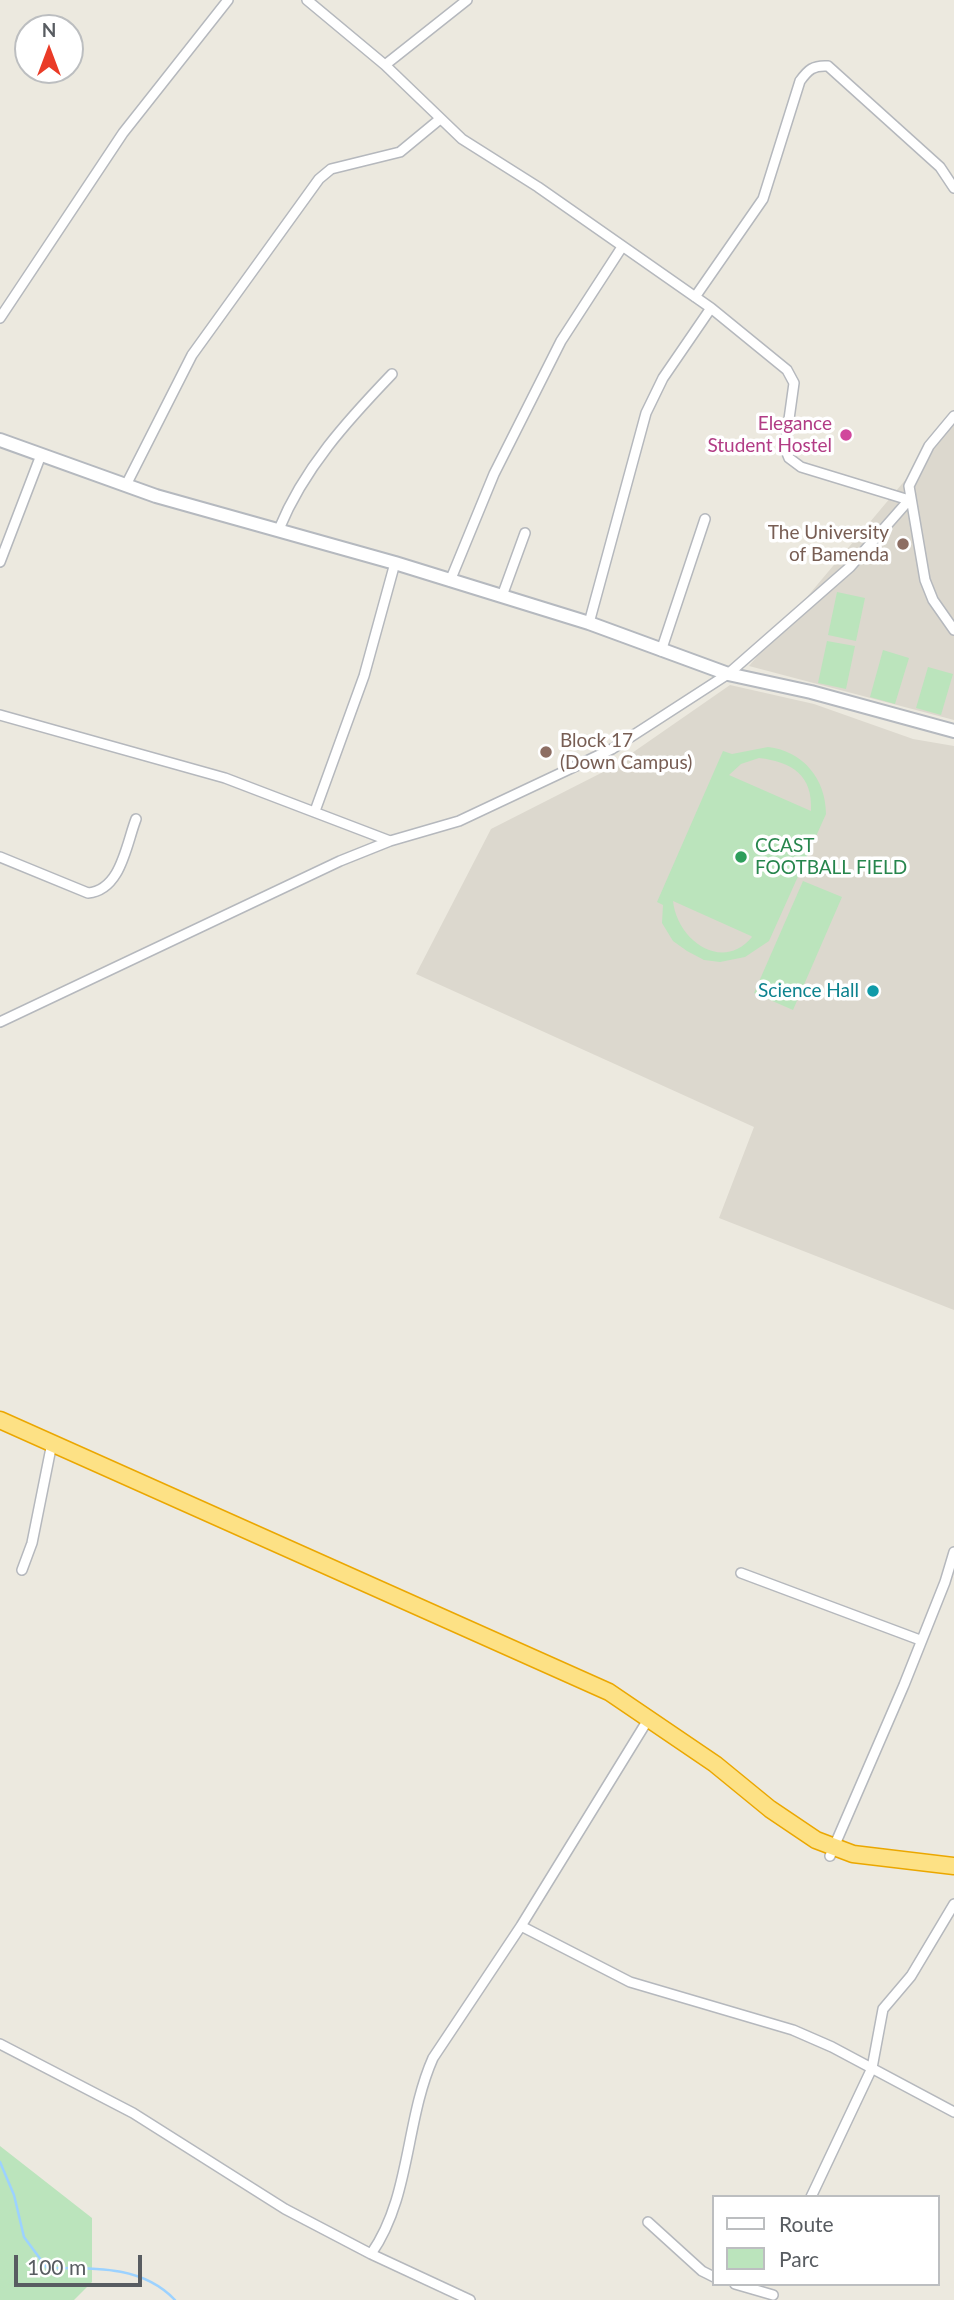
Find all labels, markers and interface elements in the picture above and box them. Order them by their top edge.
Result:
north arrow [14,14,84,84]
text: N [42,18,56,41]
place label: Elegance Student Hostel [707,413,832,457]
marker: Elegance Student Hostel [838,427,854,443]
place label: The University of Bamenda [768,522,889,566]
marker: The University of Bamenda [895,536,911,552]
place label: Block 17 (Down Campus) [560,730,692,774]
marker: Block 17 (Down Campus) [538,744,554,760]
place label: CCAST FOOTBALL FIELD [755,835,907,879]
marker: CCAST FOOTBALL FIELD [733,849,749,865]
place label: Science Hall [758,980,859,1002]
marker: Science Hall [865,983,881,999]
legend [712,2195,940,2286]
text: Route [779,2211,834,2236]
scale bar [18,2240,145,2284]
text: Parc [779,2246,819,2271]
text: 100 m [27,2254,86,2279]

